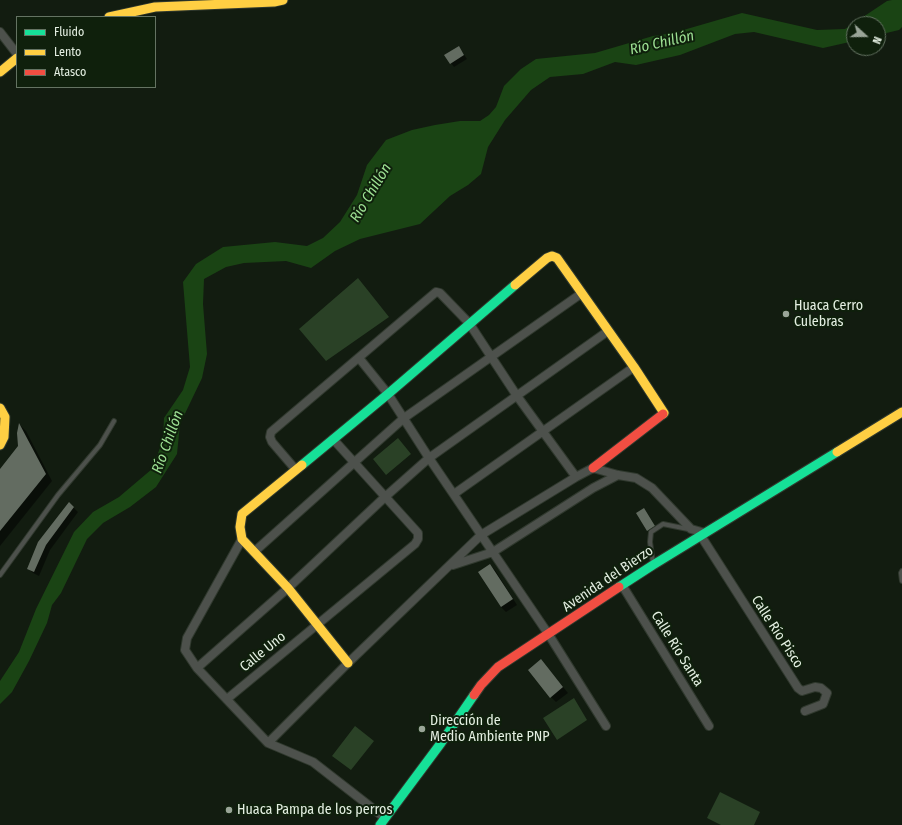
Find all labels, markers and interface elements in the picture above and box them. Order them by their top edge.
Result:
legend [16,16,156,88]
north arrow [846,16,886,56]
text: Fluido [54,25,84,39]
water label: Río Chillón [628,27,696,59]
text: N [869,35,884,46]
text: Lento [54,45,81,59]
text: Atasco [54,65,86,79]
water label: Río Chillón [346,160,396,226]
place label: Huaca Cerro Culebras [794,298,863,330]
marker: Huaca Cerro Culebras [781,309,791,319]
water label: Río Chillón [148,408,188,476]
street label: Avenida del Bierzo [559,542,657,616]
street label: Calle Río Pisco [747,593,807,671]
street label: Calle Río Santa [647,608,707,690]
street label: Calle Uno [237,628,289,676]
place label: Dirección de Medio Ambiente PNP [430,713,550,746]
marker: Dirección de Medio Ambiente PNP [417,724,427,734]
place label: Huaca Pampa de los perros [237,802,392,818]
marker: Huaca Pampa de los perros [224,805,234,815]

